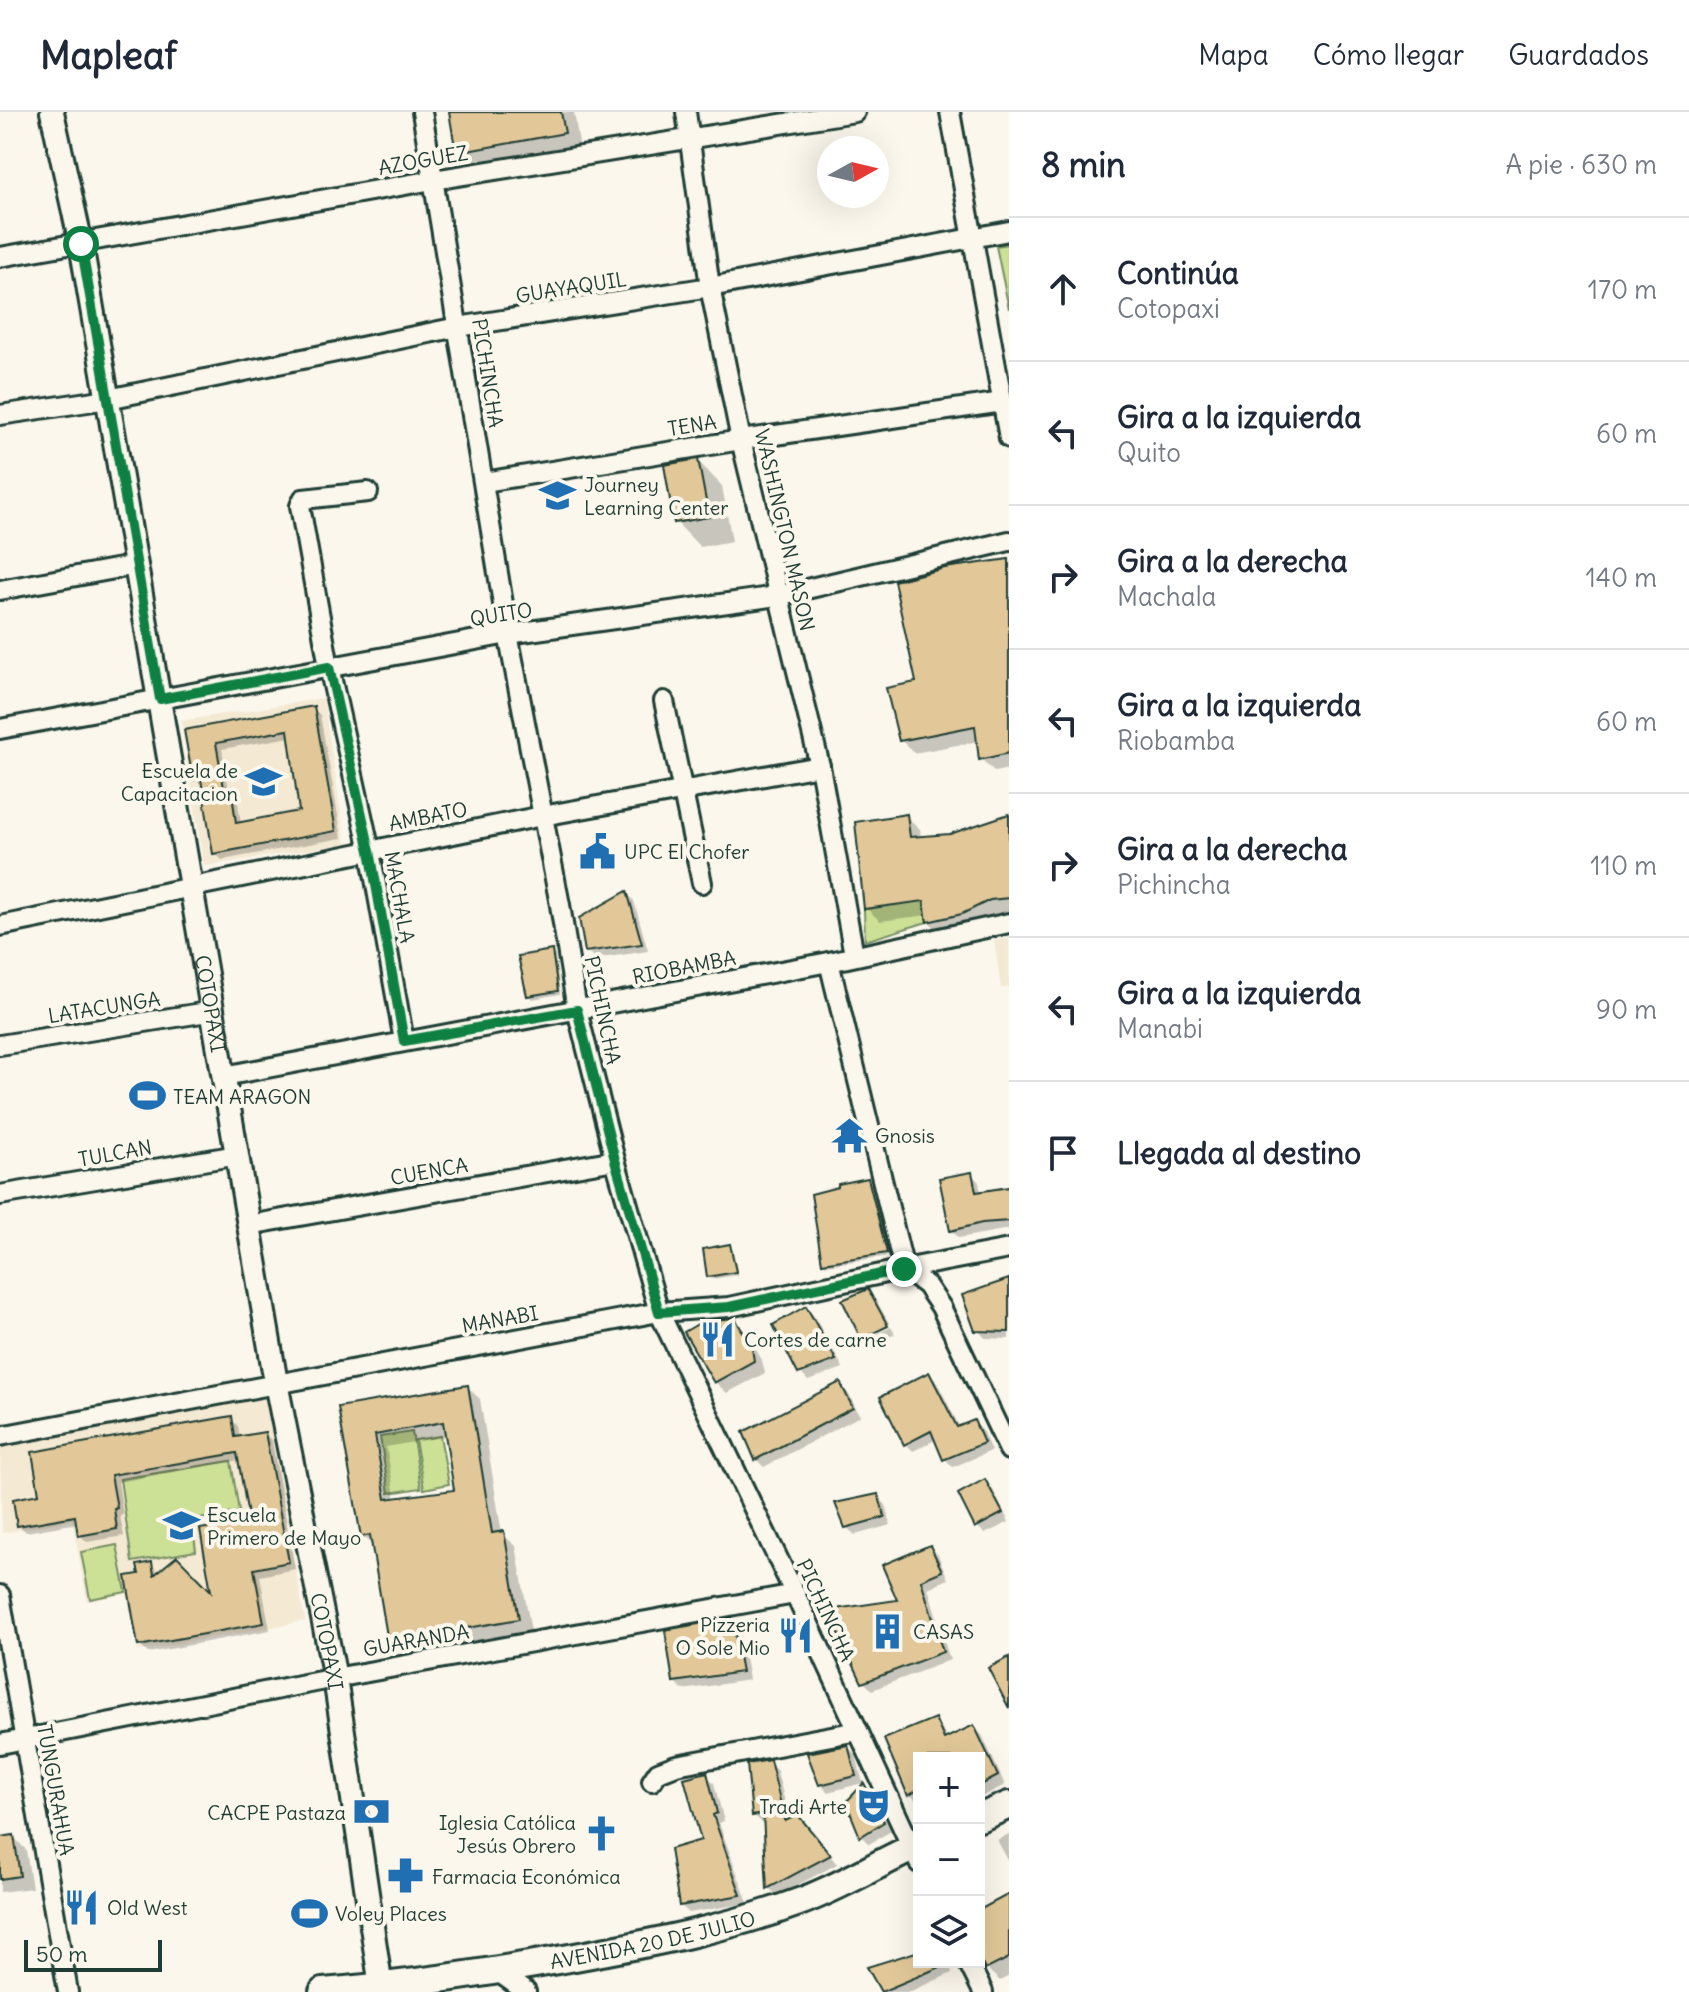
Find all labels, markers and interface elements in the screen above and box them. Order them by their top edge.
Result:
text: Mapleaf [40,32,177,79]
text: Mapa [1198,37,1269,73]
text: Cómo llegar [1313,37,1464,73]
text: Guardados [1508,37,1649,73]
north arrow [817,136,889,208]
street label: AZOGUEZ [376,140,470,180]
text: 8 min [1041,143,1126,186]
text: A pie · 630 m [1505,148,1657,181]
route start [63,226,99,262]
text: Continúa [1117,254,1239,292]
street label: GUAYAQUIL [514,266,628,308]
icon: ahead [1041,267,1085,311]
text: 170 m [1588,273,1657,306]
text: Cotopaxi [1117,292,1220,325]
street label: PICHINCHA [467,317,509,430]
text: Gira a la izquierda [1117,398,1361,436]
street label: TENA [666,409,718,441]
icon: left [1041,411,1085,455]
text: 60 m [1596,417,1657,450]
street label: WASHINGTON MASON [750,427,820,633]
text: Quito [1117,436,1181,469]
place label: Journey Learning Center [584,472,728,520]
school or university icon: Journey Learning Center [539,477,577,515]
text: Gira a la derecha [1117,542,1348,580]
icon: right [1041,555,1085,599]
text: 140 m [1586,561,1657,594]
text: Machala [1117,580,1216,613]
street label: QUITO [468,597,534,631]
text: Gira a la izquierda [1117,686,1361,724]
icon: left [1041,699,1085,743]
text: 60 m [1596,705,1657,738]
text: Riobamba [1117,724,1235,757]
place label: Escuela de Capacitacion [121,758,238,806]
school or university icon: Escuela de Capacitacion [245,763,283,801]
street label: AMBATO [387,796,469,836]
text: Gira a la derecha [1117,830,1348,868]
public building icon: UPC El Chofer [579,832,617,870]
place label: UPC El Chofer [624,839,749,864]
icon: right [1041,843,1085,887]
street label: MACHALA [380,849,420,945]
text: 110 m [1590,849,1657,882]
text: Pichincha [1117,868,1231,901]
street label: RIOBAMBA [630,945,738,989]
street label: COTOPAXI [190,953,232,1054]
street label: PICHINCHA [579,953,627,1067]
text: Gira a la izquierda [1117,974,1361,1012]
street label: LATACUNGA [46,986,162,1028]
icon: left [1041,987,1085,1031]
text: 90 m [1596,993,1657,1026]
text: Manabi [1117,1012,1203,1045]
sports icon: TEAM ARAGON [128,1077,166,1115]
place label: TEAM ARAGON [173,1084,311,1109]
temple icon: Gnosis [830,1116,868,1154]
place label: Gnosis [875,1123,935,1148]
icon: arrive [1041,1131,1085,1175]
street label: TULCAN [76,1134,154,1172]
text: Llegada al destino [1117,1134,1361,1172]
street label: CUENCA [388,1152,470,1190]
route end [886,1251,922,1287]
street label: MANABI [460,1300,540,1338]
restaurant icon: Cortes de carne [699,1320,737,1358]
place label: Cortes de carne [744,1327,887,1352]
place label: Escuela Primero de Mayo [207,1502,361,1550]
school or university icon: Escuela Primero de Mayo [162,1507,200,1545]
street label: PICHINCHA [791,1555,861,1665]
street label: COTOPAXI [306,1590,349,1691]
place label: Pizzeria O Sole Mio [676,1612,770,1660]
building icon: CASAS [868,1612,906,1650]
restaurant icon: Pizzeria O Sole Mio [777,1617,815,1655]
street label: GUARANDA [361,1618,471,1662]
place label: CASAS [913,1619,974,1644]
street label: TUNGURAHUA [32,1723,80,1858]
map controls [913,1752,985,1968]
button: + [913,1752,985,1824]
theatre icon: Tradi Arte [854,1787,892,1825]
bank icon: CACPE Pastaza [353,1793,391,1831]
place label: Tradi Arte [759,1794,847,1819]
place label: CACPE Pastaza [207,1800,346,1825]
place label: Iglesia Católica Jesús Obrero [439,1810,576,1858]
church icon: Iglesia Católica Jesús Obrero [583,1814,621,1852]
button: − [913,1824,985,1896]
pharmacy icon: Farmacia Económica [387,1857,425,1895]
place label: Farmacia Económica [432,1864,621,1889]
restaurant icon: Old West [62,1888,100,1926]
sports icon: Voley Places [290,1894,328,1932]
place label: Old West [107,1895,188,1920]
button: layers [913,1896,985,1968]
place label: Voley Places [335,1901,447,1926]
street label: AVENIDA 20 DE JULIO [548,1905,758,1974]
scale bar [24,1936,162,1972]
text: 50 m [36,1940,88,1968]

